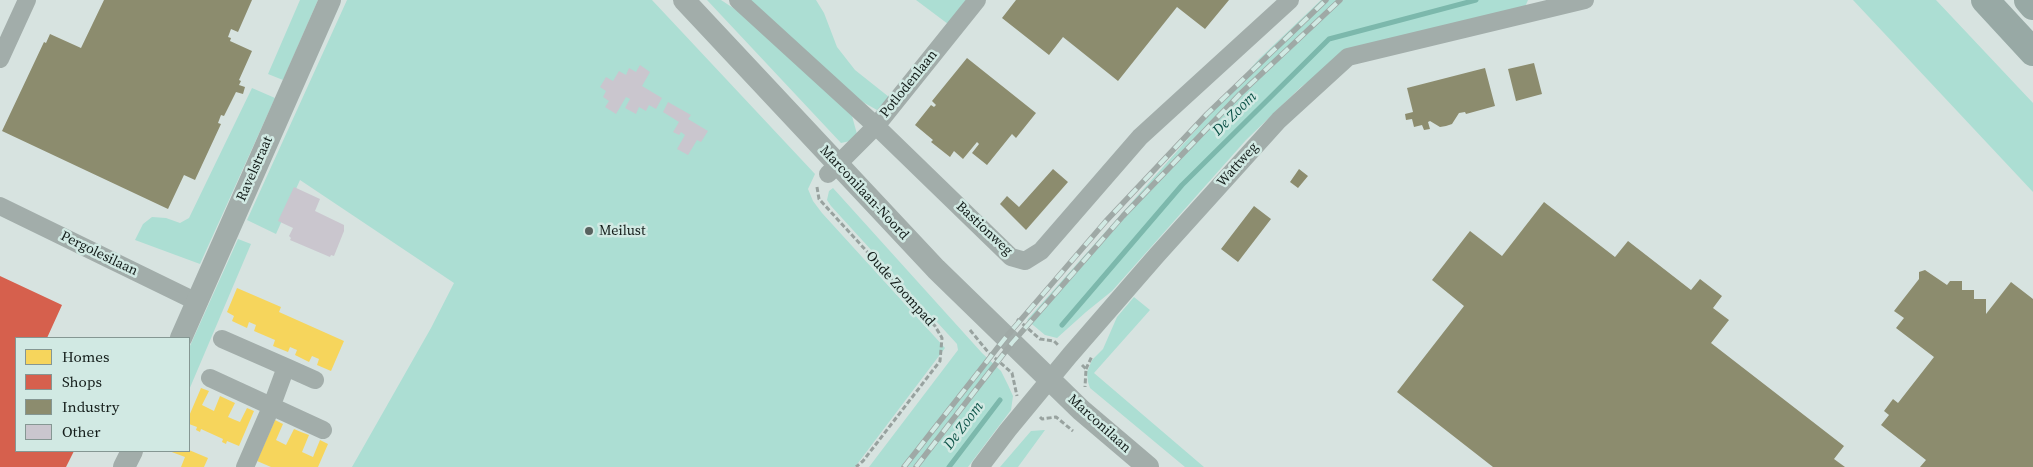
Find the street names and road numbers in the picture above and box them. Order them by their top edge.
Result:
street label: Potlodenlaan [877,47,941,121]
street label: Ravelstraat [233,134,277,204]
street label: Wattweg [1214,139,1262,191]
street label: Marconilaan-Noord [816,142,912,244]
street label: Bastionweg [952,199,1016,259]
street label: Pergolesilaan [58,228,140,280]
street label: Oude Zoompad [862,248,938,330]
street label: Marconilaan [1064,391,1134,457]

